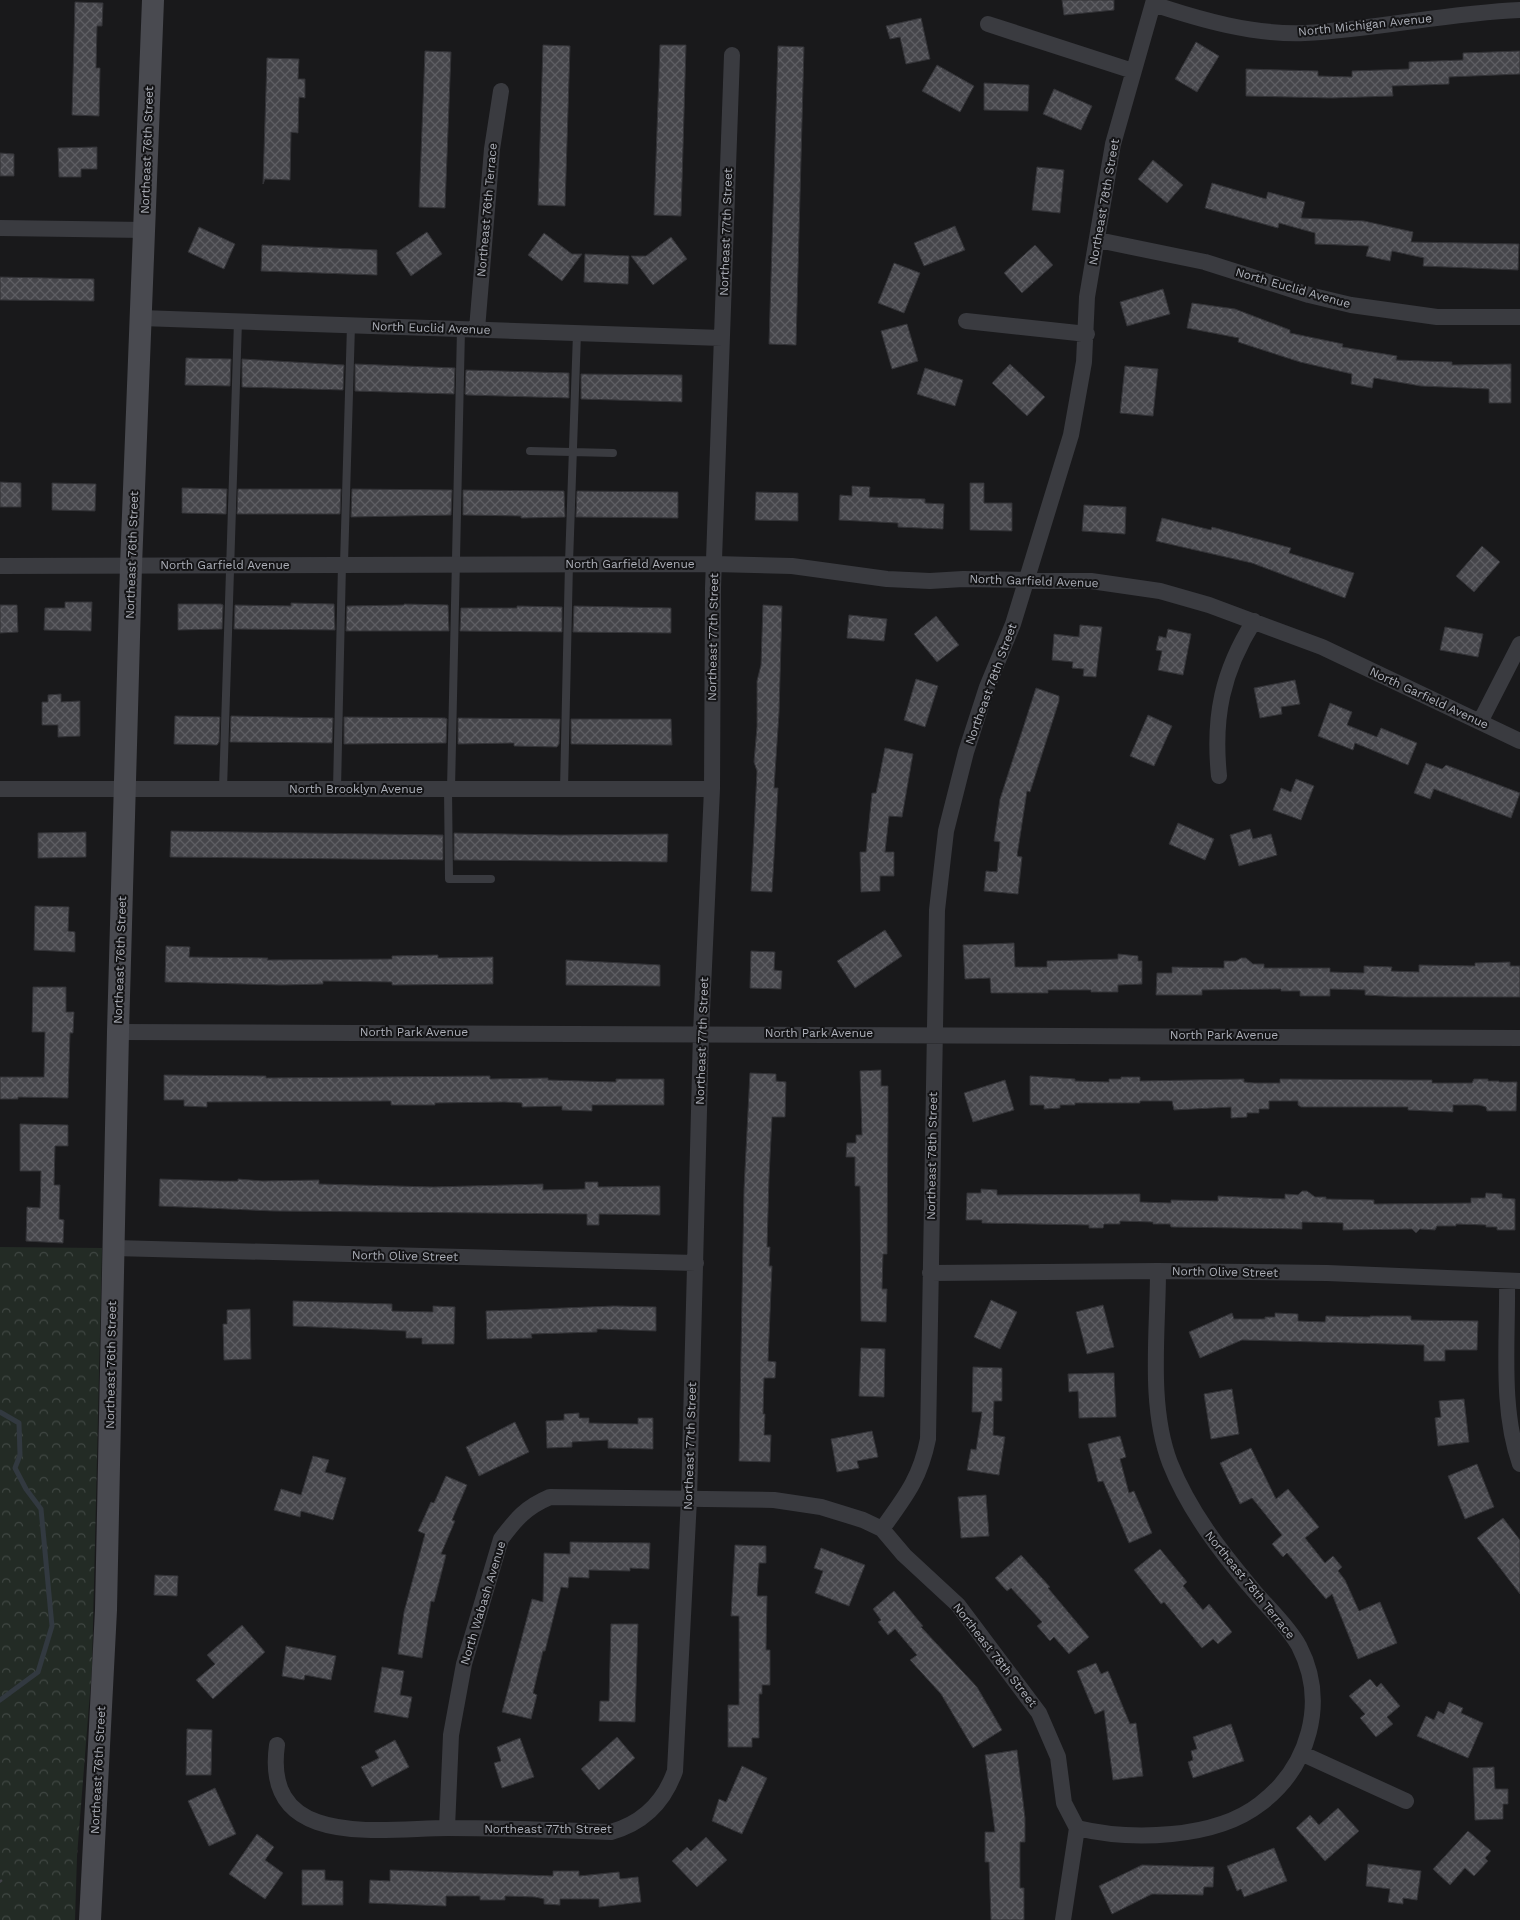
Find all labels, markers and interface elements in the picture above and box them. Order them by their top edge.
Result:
street label: North Michigan Avenue [1297,11,1433,39]
street label: Northeast 76th Street [138,86,156,214]
street label: Northeast 78th Street [1086,138,1122,266]
street label: Northeast 76th Terrace [474,142,500,278]
street label: Northeast 77th Street [717,168,735,296]
street label: North Euclid Avenue [1234,265,1352,311]
street label: North Euclid Avenue [371,319,491,337]
street label: Northeast 76th Street [123,491,141,619]
street label: North Garfield Avenue [565,557,695,571]
street label: North Garfield Avenue [160,558,290,572]
street label: North Garfield Avenue [969,572,1099,590]
street label: Northeast 77th Street [705,573,721,701]
street label: Northeast 78th Street [963,621,1019,747]
street label: North Garfield Avenue [1367,664,1491,732]
street label: North Brooklyn Avenue [289,782,423,796]
street label: Northeast 76th Street [111,896,129,1024]
street label: Northeast 77th Street [693,977,711,1105]
street label: North Park Avenue [360,1025,468,1039]
street label: North Park Avenue [765,1026,873,1040]
street label: North Park Avenue [1170,1028,1278,1042]
street label: Northeast 78th Street [924,1092,940,1220]
street label: North Olive Street [352,1248,458,1264]
street label: North Olive Street [1172,1264,1278,1280]
street label: Northeast 76th Street [103,1301,119,1429]
street label: Northeast 77th Street [681,1382,699,1510]
street label: Northeast 78th Terrace [1202,1528,1298,1642]
street label: North Wabash Avenue [457,1539,509,1667]
street label: Northeast 78th Street [950,1600,1040,1710]
street label: Northeast 76th Street [88,1706,108,1834]
street label: Northeast 77th Street [484,1822,612,1836]

